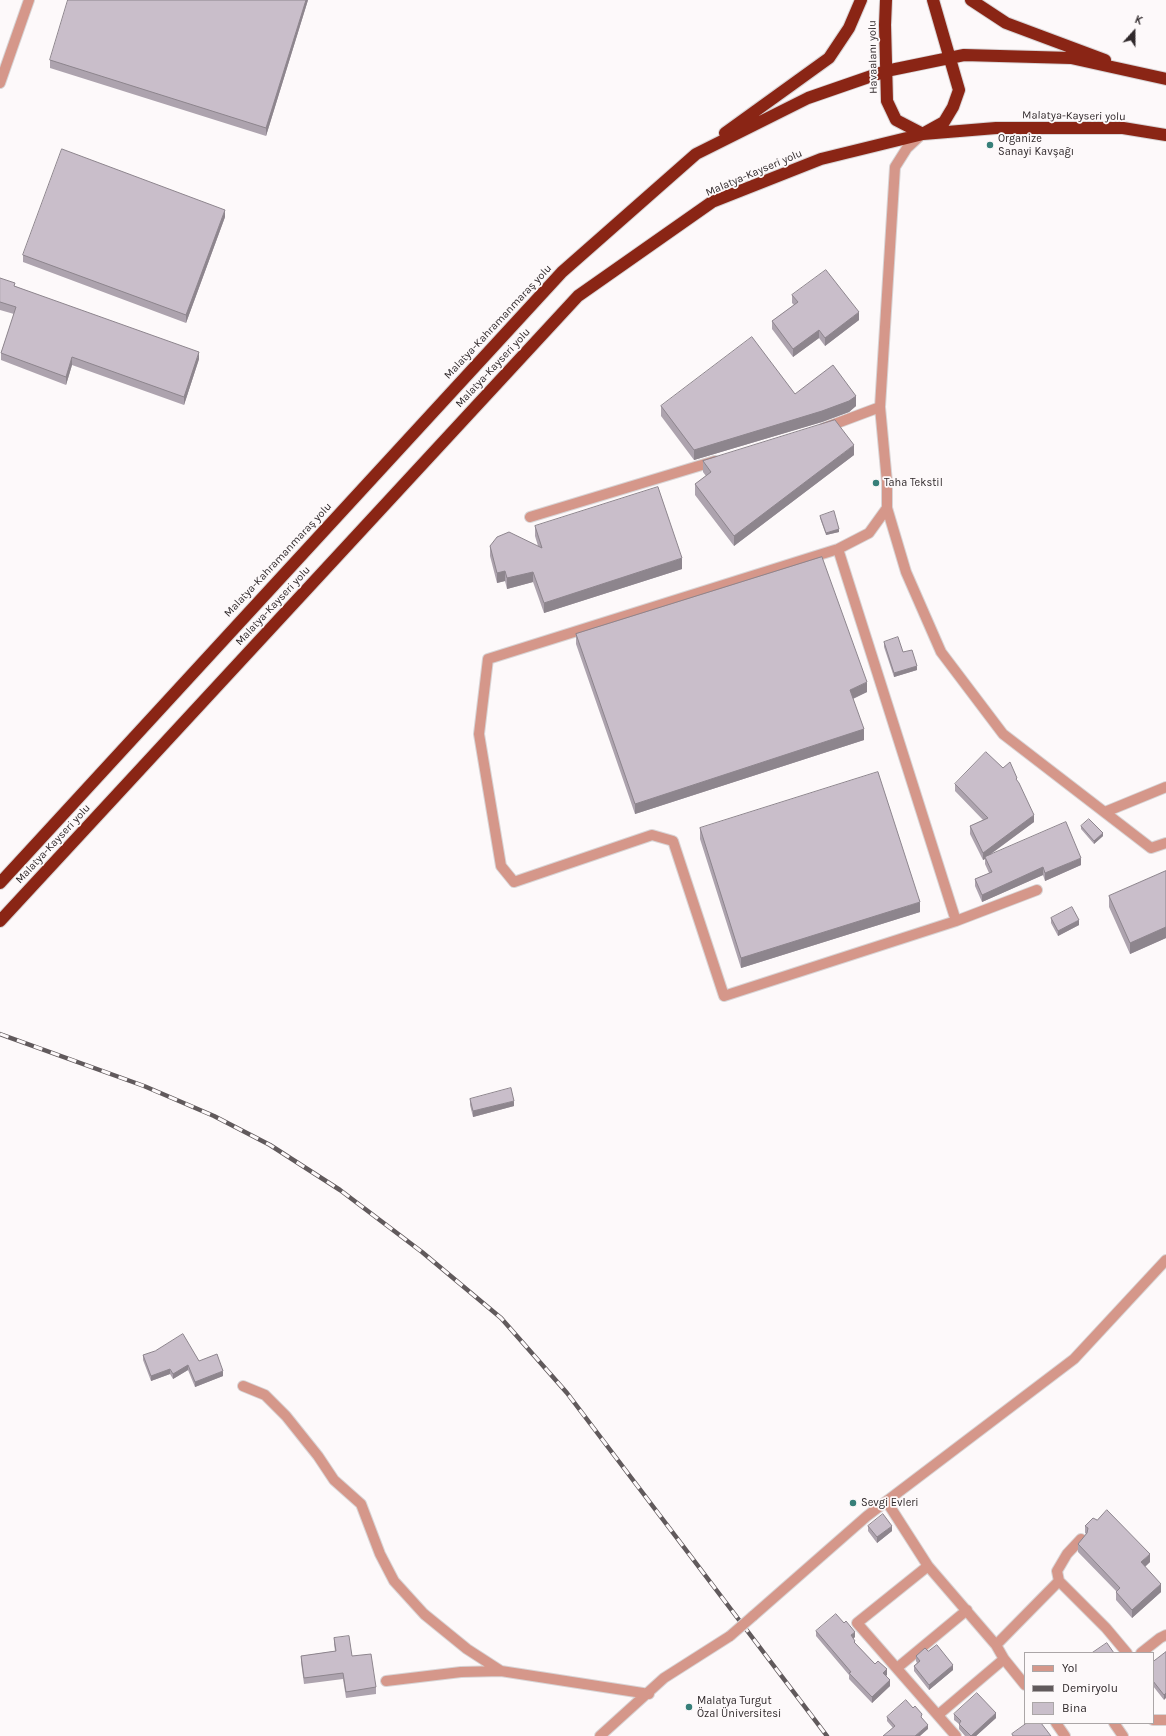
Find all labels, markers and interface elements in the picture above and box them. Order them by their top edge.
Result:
north arrow [1114,12,1154,52]
text: K [1133,13,1144,28]
street label: Havaalanı yolu [866,20,880,94]
street label: Malatya-Kayseri yolu [1022,108,1126,124]
place label: Organize Sanayi Kavşağı [998,132,1074,158]
marker: Organize Sanayi Kavşağı [985,140,995,150]
street label: Malatya-Kayseri yolu [704,147,804,199]
street label: Malatya-Kahramanmaraş yolu [441,262,555,382]
street label: Malatya-Kayseri yolu [453,326,533,410]
place label: Taha Tekstil [884,476,943,490]
marker: Taha Tekstil [871,478,881,488]
street label: Malatya-Kahramanmaraş yolu [221,500,335,620]
street label: Malatya-Kayseri yolu [233,564,313,648]
street label: Malatya-Kayseri yolu [13,802,93,886]
place label: Sevgi Evleri [861,1496,919,1510]
marker: Sevgi Evleri [848,1498,858,1508]
legend [1024,1652,1154,1724]
text: Yol [1062,1661,1078,1675]
text: Demiryolu [1062,1681,1118,1695]
place label: Malatya Turgut Özal Üniversitesi [697,1694,781,1720]
text: Bina [1062,1701,1087,1715]
marker: Malatya Turgut Özal Üniversitesi [684,1702,694,1712]

